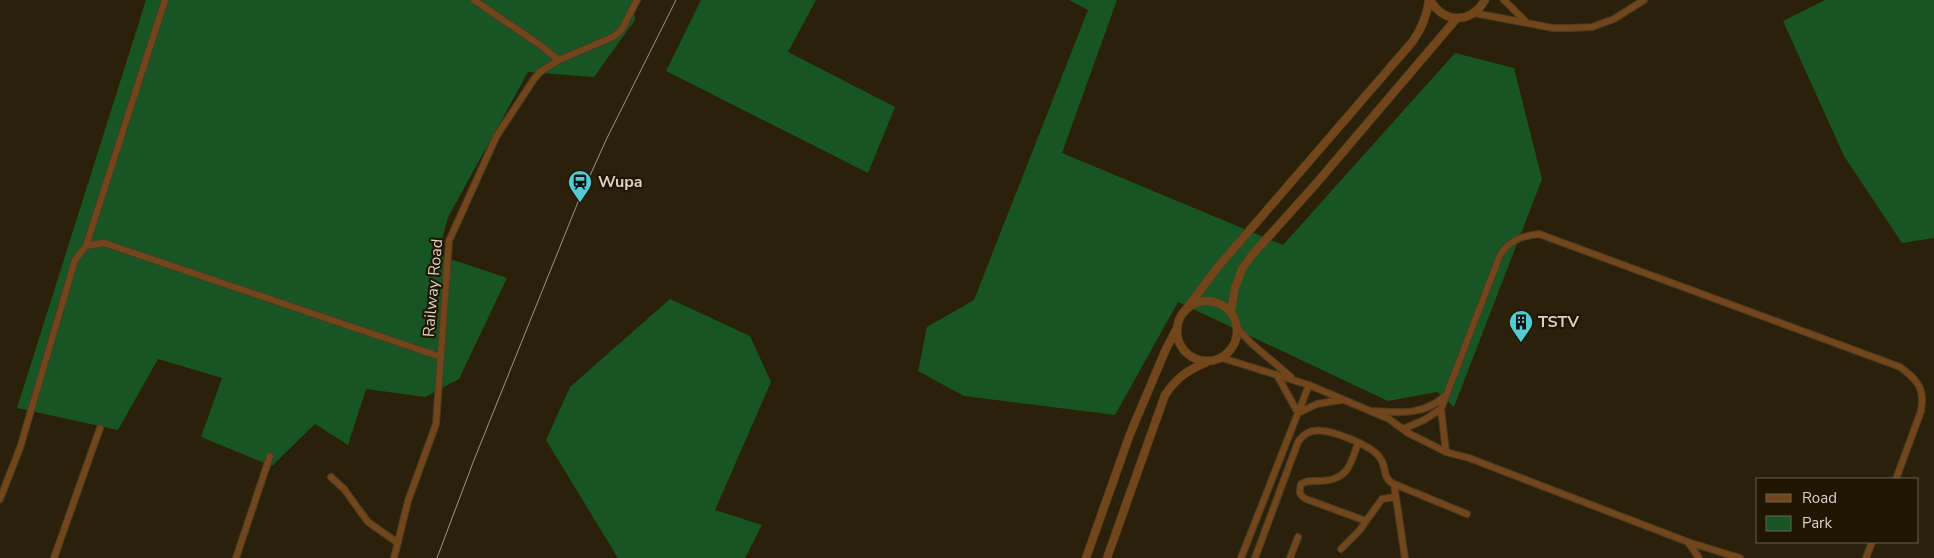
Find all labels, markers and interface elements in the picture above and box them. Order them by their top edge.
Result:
station icon: Wupa [567,169,593,203]
place label: Wupa [598,171,643,193]
street label: Railway Road [418,238,448,338]
building icon: TSTV [1508,309,1534,343]
place label: TSTV [1538,311,1580,333]
legend [1756,478,1919,543]
text: Road [1802,488,1837,508]
text: Park [1802,513,1832,533]

